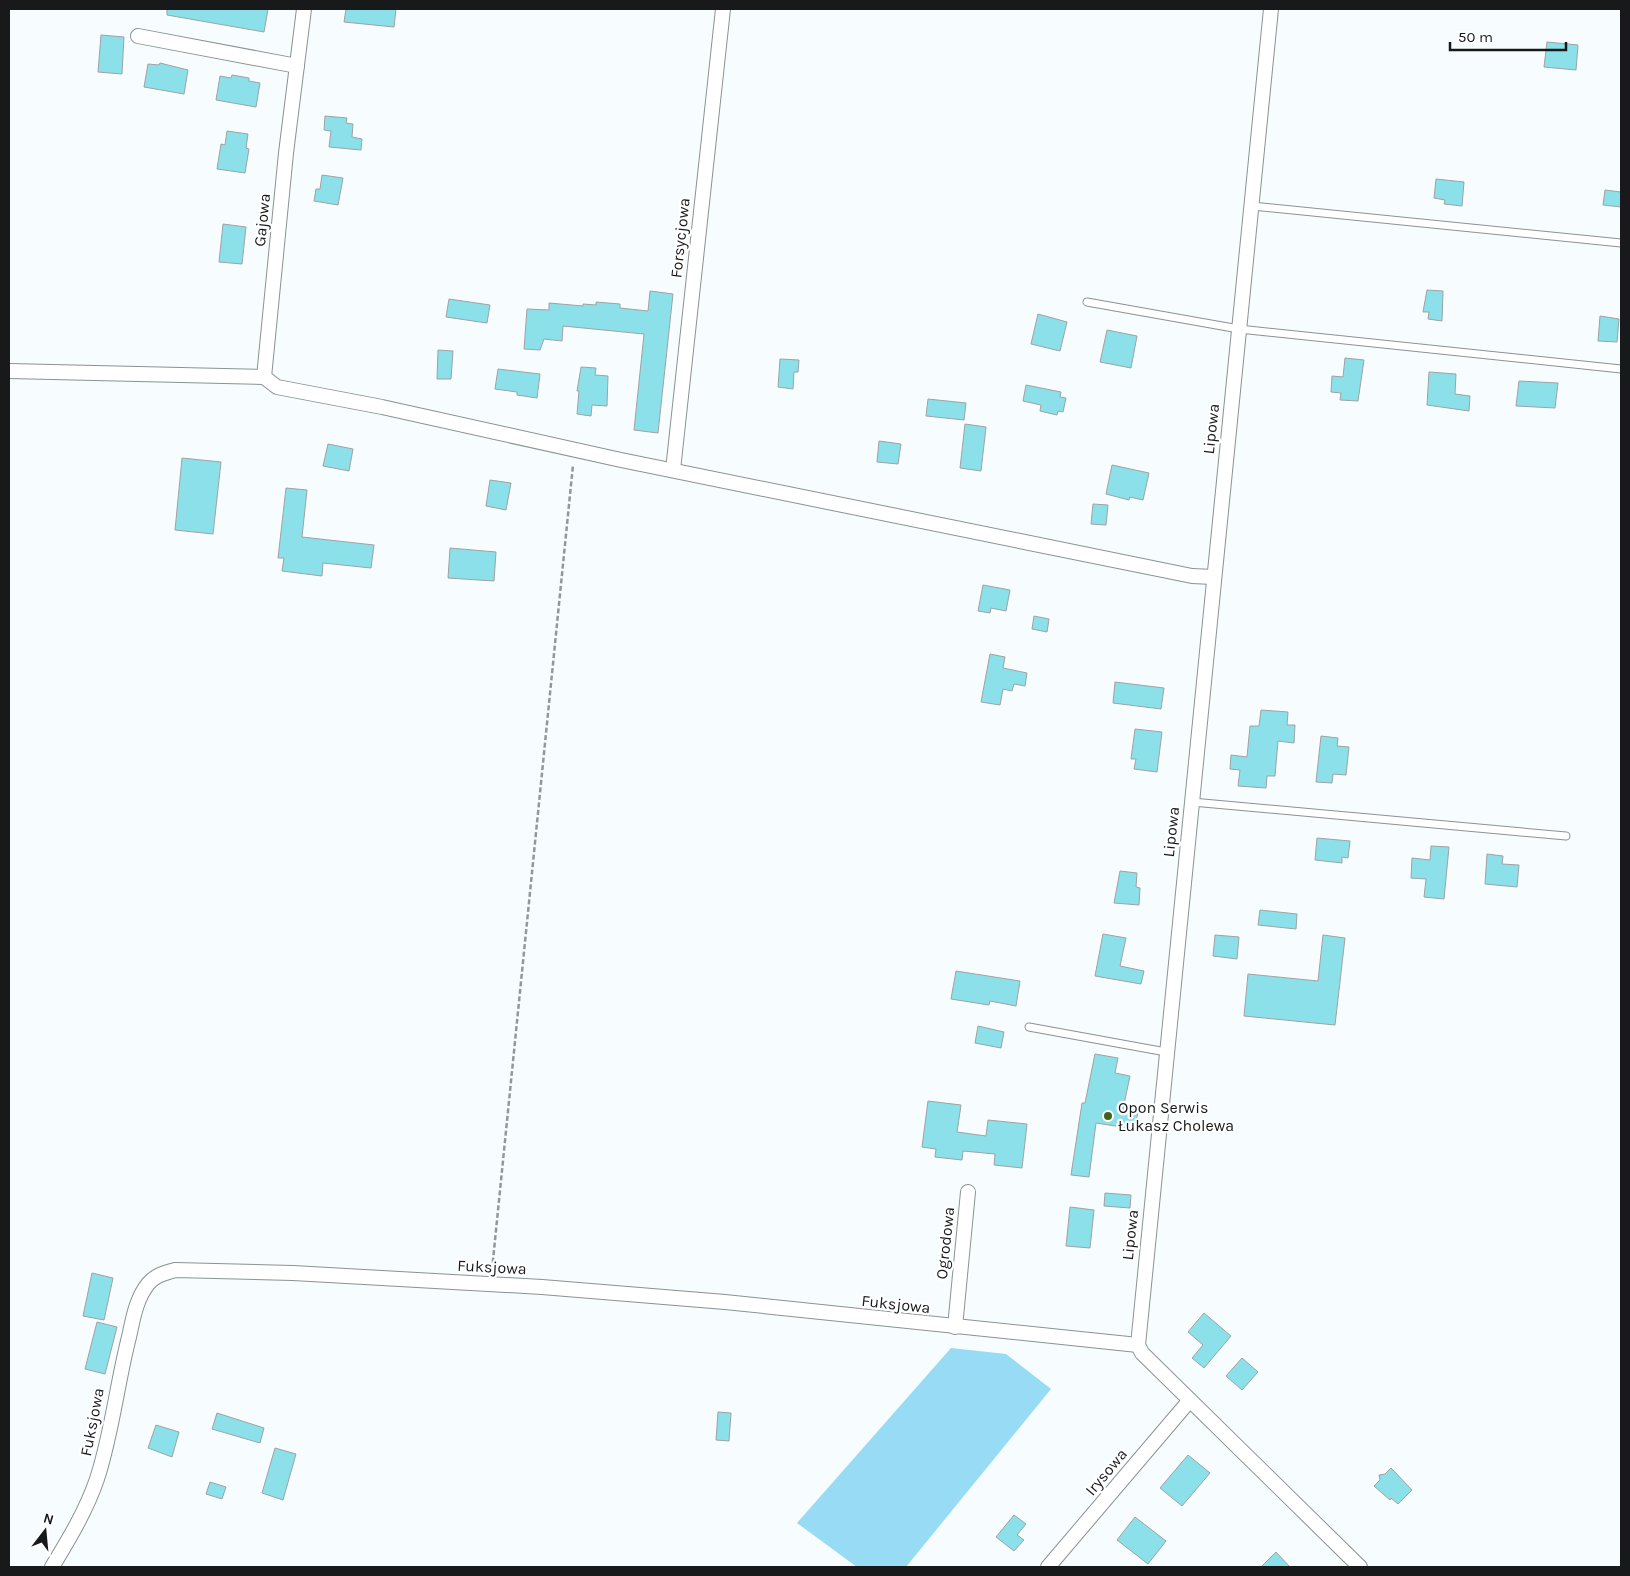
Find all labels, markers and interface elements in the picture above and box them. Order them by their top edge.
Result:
scale bar [1450,20,1566,52]
text: 50 m [1458,28,1493,46]
street label: Gajowa [250,193,274,247]
street label: Forsycjowa [666,197,694,279]
street label: Lipowa [1199,403,1223,455]
street label: Lipowa [1159,806,1183,858]
place label: Opon Serwis Łukasz Cholewa [1118,1098,1234,1135]
marker: Opon Serwis Łukasz Cholewa [1102,1110,1114,1122]
street label: Ogrodowa [932,1206,958,1280]
street label: Lipowa [1118,1209,1142,1261]
street label: Fuksjowa [457,1256,527,1278]
street label: Fuksjowa [861,1291,931,1317]
street label: Fuksjowa [76,1386,108,1458]
street label: Irysowa [1081,1445,1131,1499]
north arrow [20,1506,70,1556]
text: N [41,1509,56,1529]

